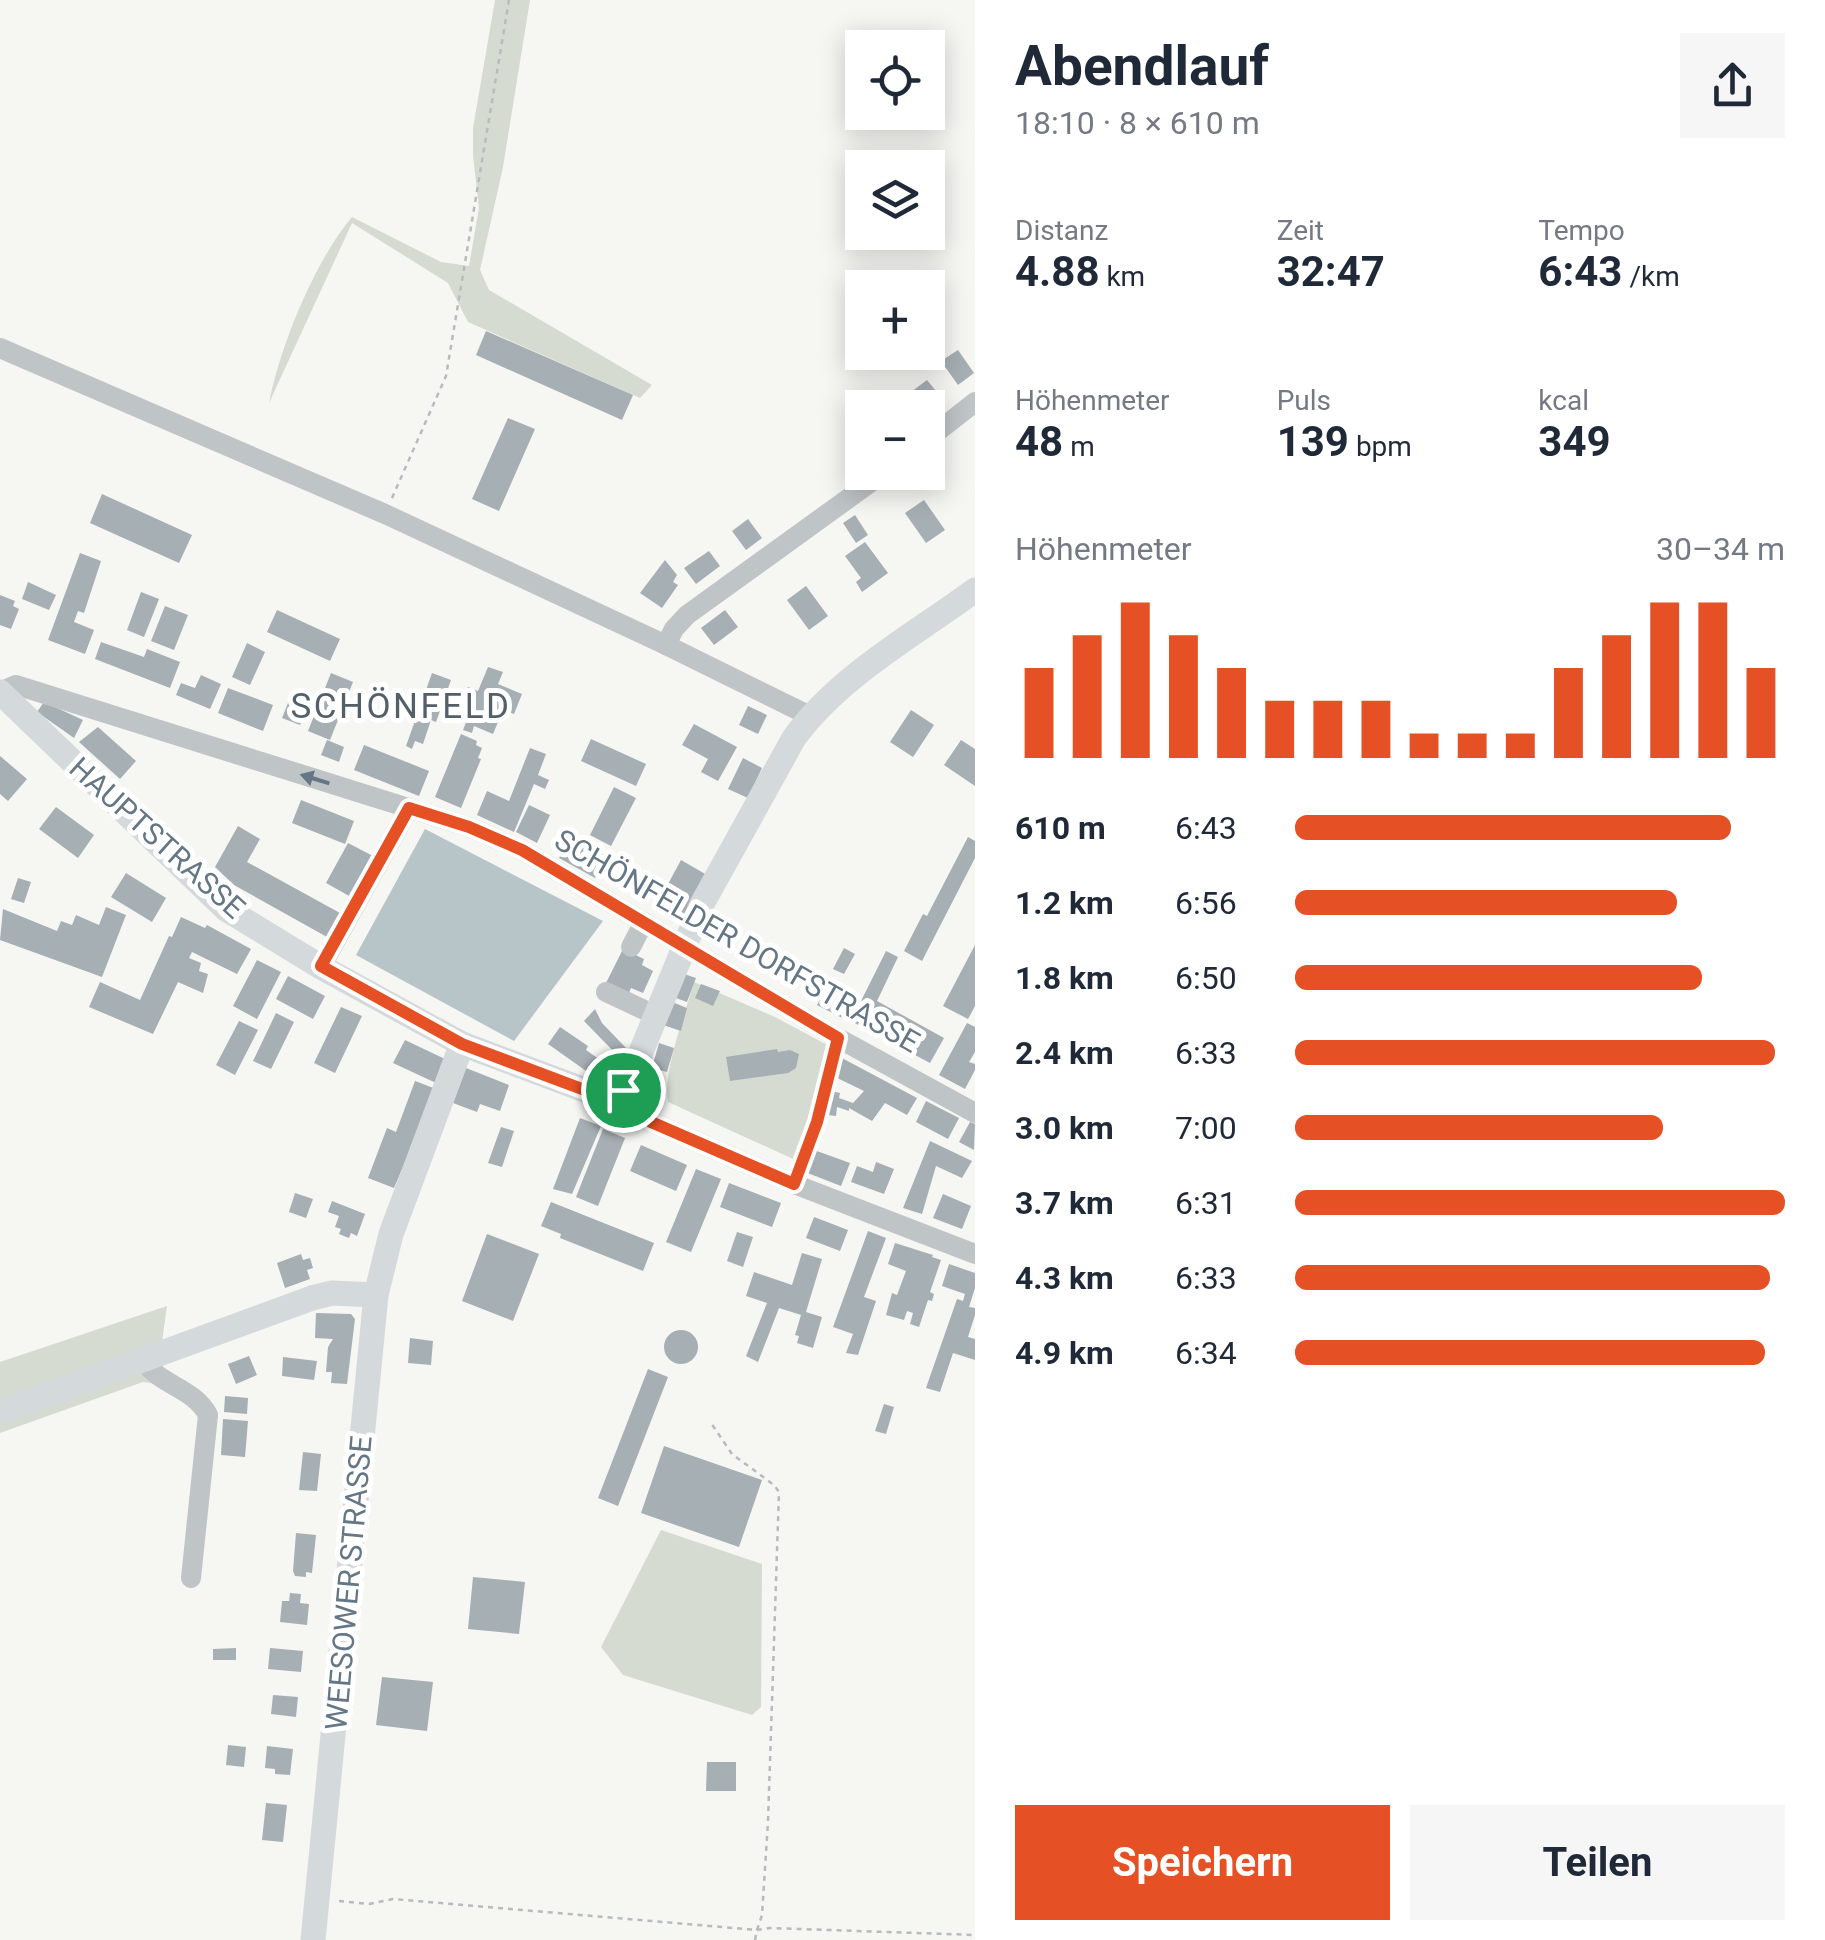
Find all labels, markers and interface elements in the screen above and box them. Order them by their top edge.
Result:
map controls [845,30,945,490]
button: locate [845,30,945,130]
button: share [1680,33,1785,138]
text: Abendlauf [1015,34,1269,98]
text: 18:10 · 8 × 610 m [1015,104,1260,142]
button: layers [845,150,945,250]
text: Distanz [1015,214,1108,247]
text: Zeit [1277,214,1324,247]
text: Tempo [1538,214,1625,247]
text: 4.88 [1015,247,1099,296]
text: 32:47 [1277,247,1385,296]
text: 6:43 [1538,247,1622,296]
text: km [1099,260,1145,293]
text: /km [1622,260,1680,293]
button: + [845,270,945,370]
text: Höhenmeter [1015,384,1170,417]
text: Puls [1277,384,1331,417]
text: kcal [1538,384,1589,417]
button: − [845,390,945,490]
text: 48 [1015,417,1063,466]
text: 139 [1277,417,1349,466]
text: 349 [1538,417,1611,466]
text: m [1063,430,1095,463]
text: bpm [1349,430,1412,463]
text: Höhenmeter [1015,530,1192,568]
text: 30–34 m [1656,530,1785,568]
district label: SCHÖNFELD [290,686,512,727]
street label: HAUPTSTRASSE [63,750,252,925]
one-way arrow [300,771,330,786]
text: 610 m [1015,809,1106,847]
text: 6:43 [1175,809,1237,847]
street label: SCHÖNFELDER DORFSTRASSE [549,822,926,1059]
text: 1.2 km [1015,884,1114,922]
text: 6:56 [1175,884,1237,922]
text: 1.8 km [1015,959,1114,997]
text: 6:50 [1175,959,1237,997]
text: 2.4 km [1015,1034,1114,1072]
text: 6:33 [1175,1034,1237,1072]
pin [581,1048,666,1133]
icon: arrive [596,1063,651,1118]
text: 3.0 km [1015,1109,1114,1147]
text: 7:00 [1175,1109,1237,1147]
text: 3.7 km [1015,1184,1114,1222]
text: 6:31 [1175,1184,1237,1222]
text: 4.3 km [1015,1259,1114,1297]
text: 6:33 [1175,1259,1237,1297]
text: 4.9 km [1015,1334,1114,1372]
text: 6:34 [1175,1334,1237,1372]
street label: WEESOWER STRASSE [318,1434,379,1732]
button: Speichern [1015,1805,1390,1920]
button: Teilen [1410,1805,1785,1920]

